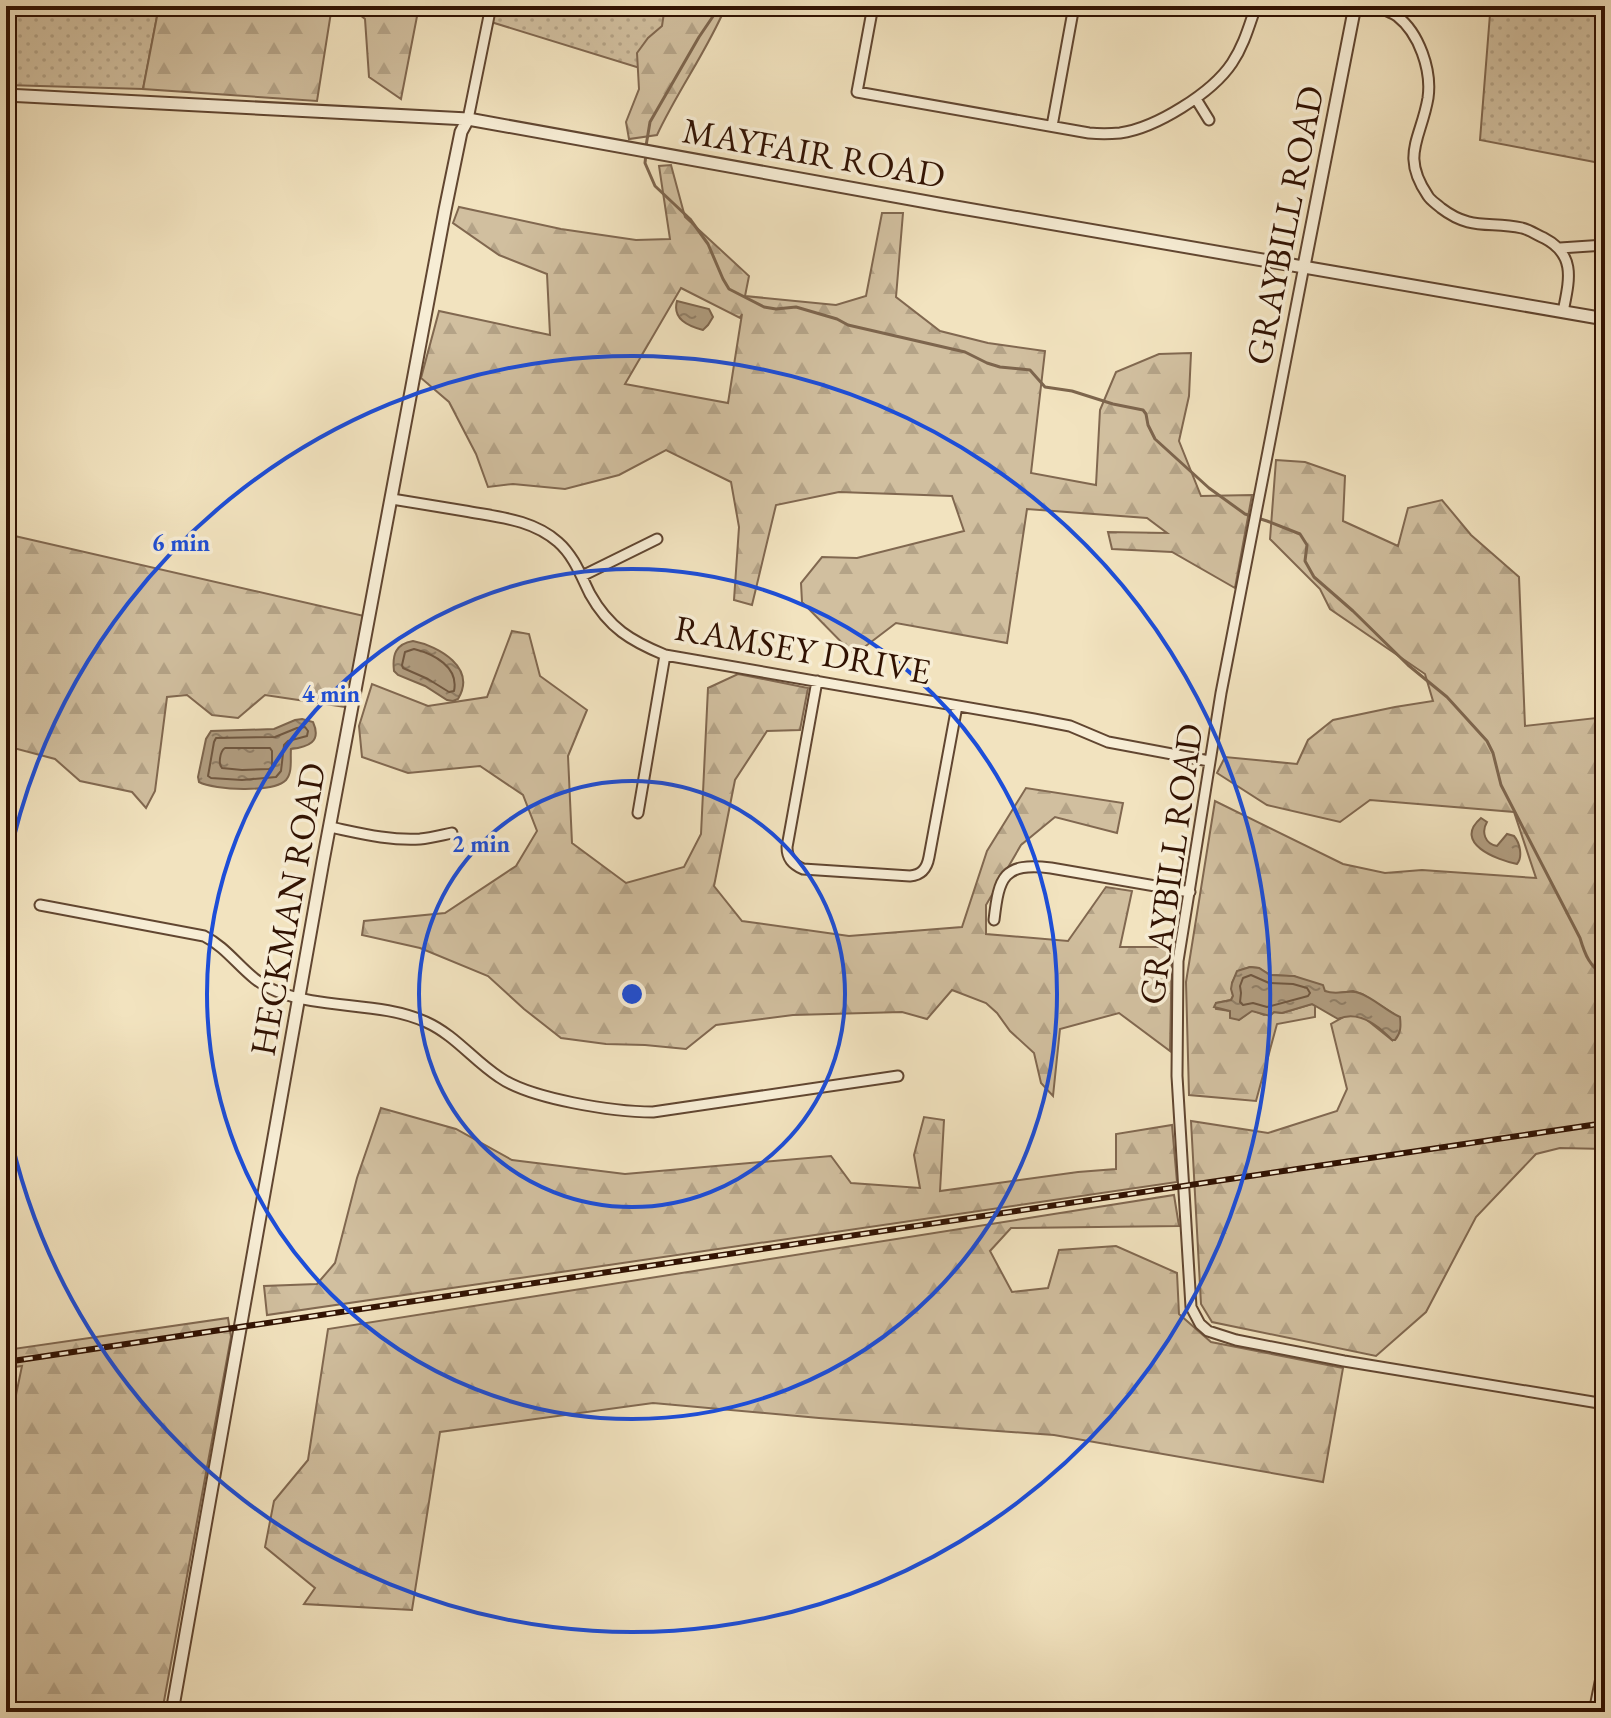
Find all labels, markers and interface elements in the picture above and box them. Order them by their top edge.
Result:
street label: GRAYBILL ROAD [1234,82,1335,369]
street label: MAYFAIR ROAD [679,106,949,199]
text: 6 min [152,527,211,558]
street label: RAMSEY DRIVE [671,604,935,695]
text: 4 min [302,678,361,709]
street label: GRAYBILL ROAD [1128,721,1213,1008]
street label: HECKMAN ROAD [239,759,336,1059]
text: 2 min [452,828,511,859]
centre of rings [618,980,646,1008]

